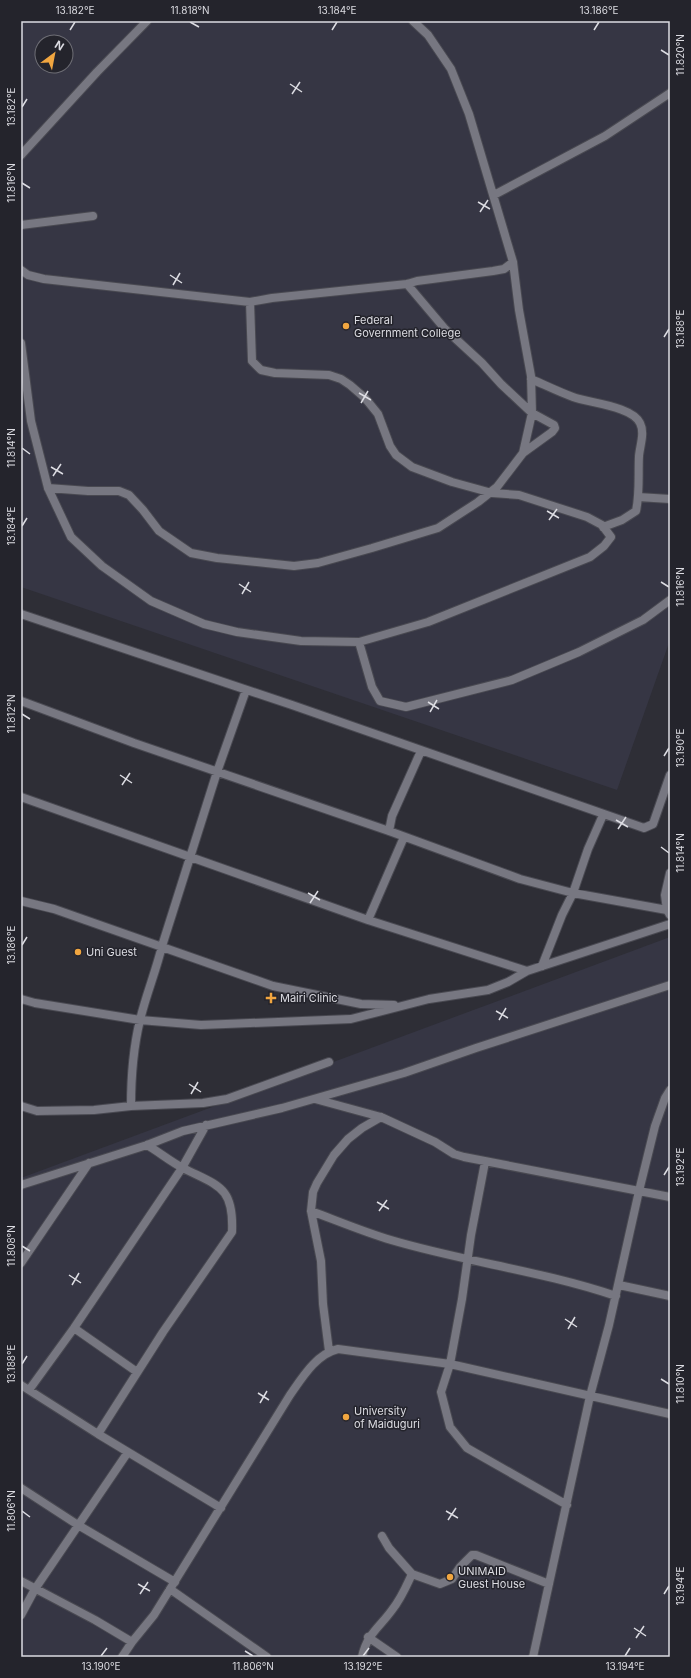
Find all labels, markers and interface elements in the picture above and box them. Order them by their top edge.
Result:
text: 13.182°E [56,4,94,16]
text: 11.818°N [170,4,210,16]
text: 13.184°E [317,4,357,16]
text: 13.186°E [579,4,619,16]
north arrow [34,34,74,74]
text: 11.820°N [674,34,686,76]
text: N [52,37,67,54]
text: 13.182°E [5,88,17,126]
text: 11.816°N [5,163,17,203]
text: 13.188°E [674,310,686,348]
place label: Federal Government College [354,313,461,340]
marker: Federal Government College [341,321,351,331]
text: 11.814°N [5,428,17,468]
text: 13.184°E [5,506,17,546]
text: 11.816°N [674,567,686,607]
text: 11.812°N [5,694,17,734]
text: 13.190°E [674,728,686,768]
text: 11.814°N [674,833,686,873]
text: 13.186°E [5,925,17,965]
place label: Uni Guest [86,945,137,959]
marker: Uni Guest [73,947,83,957]
place label: Mairi Clinic [280,991,338,1005]
marker: Mairi Clinic [265,992,277,1004]
text: 13.192°E [674,1148,686,1186]
text: 11.808°N [5,1225,17,1267]
text: 13.188°E [5,1345,17,1383]
text: 11.810°N [674,1364,686,1404]
place label: University of Maiduguri [354,1404,420,1431]
marker: University of Maiduguri [341,1412,351,1422]
text: 11.806°N [5,1490,17,1532]
place label: UNIMAID Guest House [458,1564,525,1591]
text: 13.194°E [674,1566,686,1606]
marker: UNIMAID Guest House [445,1572,455,1582]
text: 13.190°E [81,1660,121,1672]
text: 11.806°N [232,1660,274,1672]
text: 13.192°E [344,1660,382,1672]
text: 13.194°E [605,1660,645,1672]

